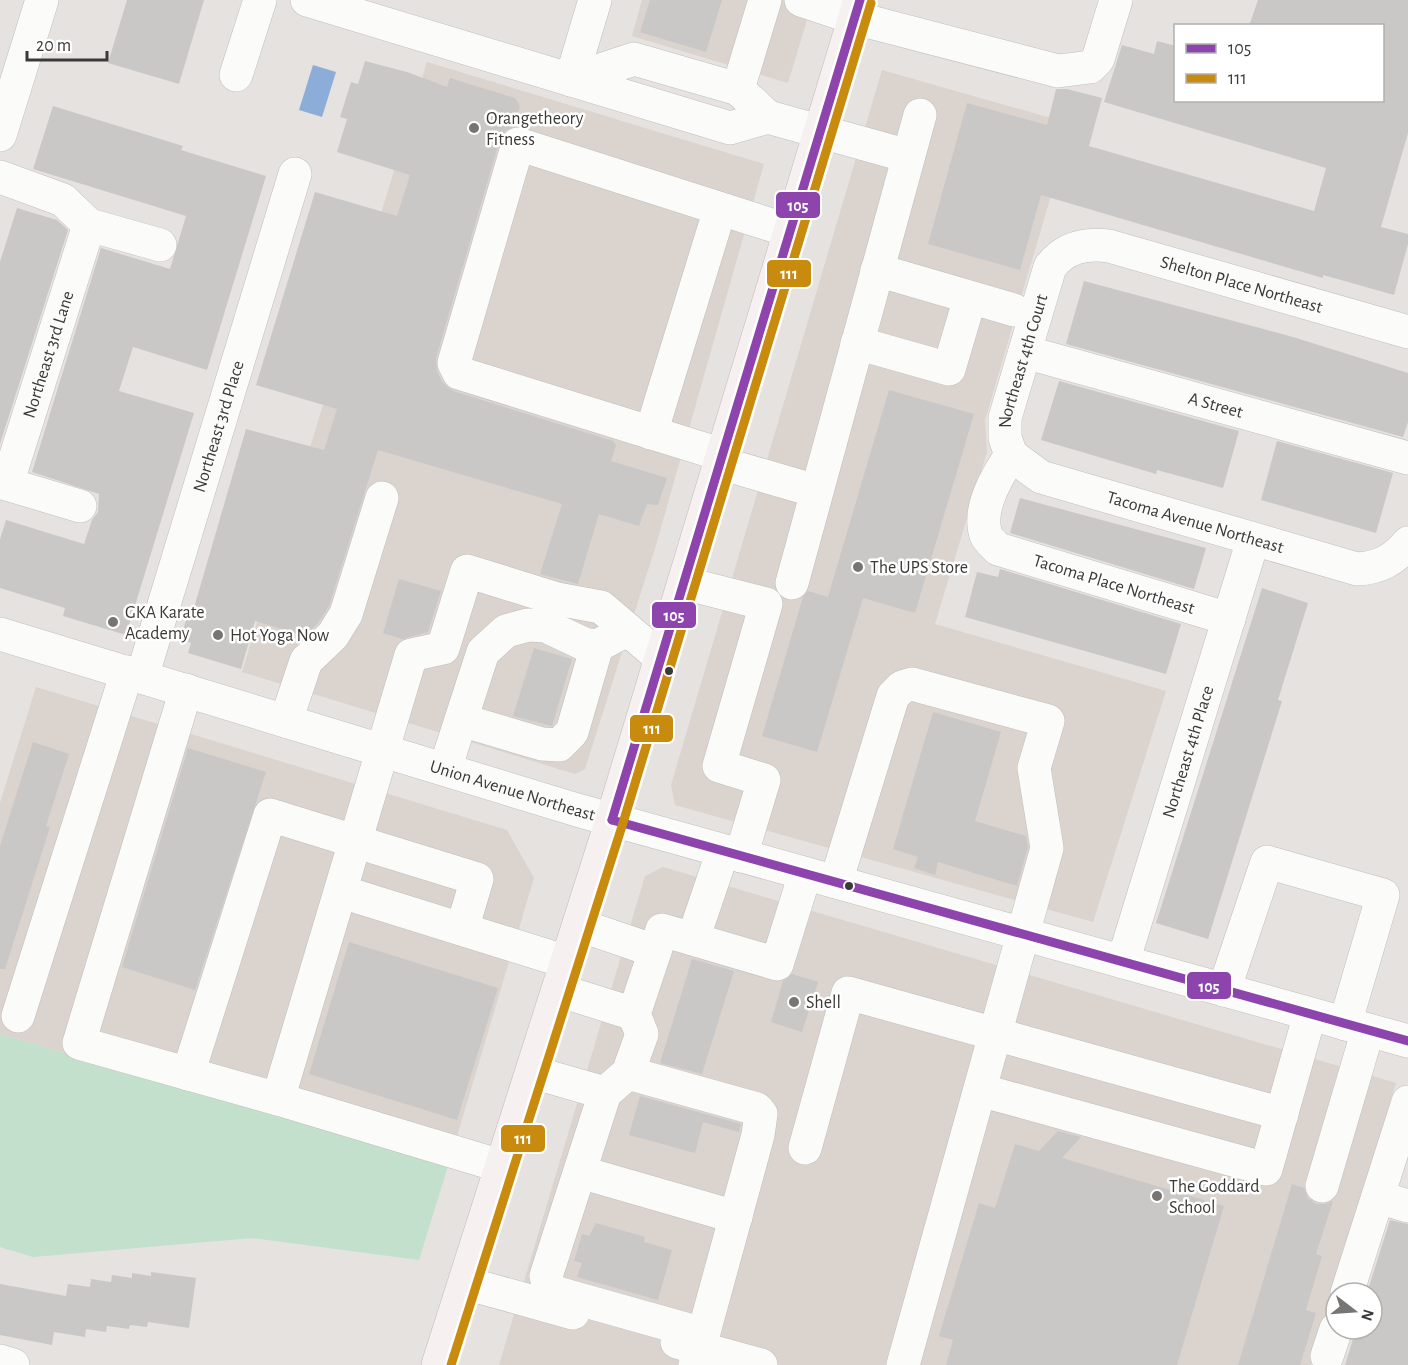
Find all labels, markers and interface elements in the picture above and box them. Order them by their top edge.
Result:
scale bar [27,24,106,62]
legend [1174,24,1384,102]
text: 20 m [36,37,71,55]
text: 105 [1228,40,1251,58]
text: 111 [1228,70,1247,88]
place label: Orangetheory Fitness [486,110,584,149]
marker: Orangetheory Fitness [467,121,481,135]
line badge: 105 [775,191,821,219]
text: 105 [787,198,809,214]
street label: Shelton Place Northeast [1158,253,1325,317]
line badge: 111 [766,259,812,288]
text: 111 [780,266,798,282]
street label: Northeast 3rd Lane [20,289,78,420]
street label: Northeast 4th Court [997,292,1051,428]
street label: Northeast 3rd Place [191,359,248,495]
street label: A Street [1186,390,1245,422]
street label: Tacoma Avenue Northeast [1105,489,1286,557]
street label: Tacoma Place Northeast [1031,552,1197,618]
place label: The UPS Store [870,559,968,577]
marker: The UPS Store [851,560,865,574]
line badge: 105 [651,601,697,629]
place label: GKA Karate Academy [125,604,205,643]
text: 105 [663,608,685,624]
marker: GKA Karate Academy [106,615,120,629]
place label: Hot Yoga Now [230,627,329,645]
marker: Hot Yoga Now [211,628,225,642]
unlabelled marker [663,665,675,677]
street label: Northeast 4th Place [1160,684,1218,821]
line badge: 111 [629,714,674,743]
text: 111 [643,721,661,737]
street label: Union Avenue Northeast [428,758,597,825]
unlabelled marker [843,880,855,892]
line badge: 105 [1186,971,1232,1000]
text: 105 [1198,979,1220,995]
place label: Shell [806,994,841,1012]
marker: Shell [787,995,801,1009]
line badge: 111 [500,1124,546,1153]
text: 111 [514,1131,532,1147]
place label: The Goddard School [1169,1178,1259,1217]
marker: The Goddard School [1150,1189,1164,1203]
north arrow [1324,1281,1384,1341]
text: N [1358,1307,1377,1323]

